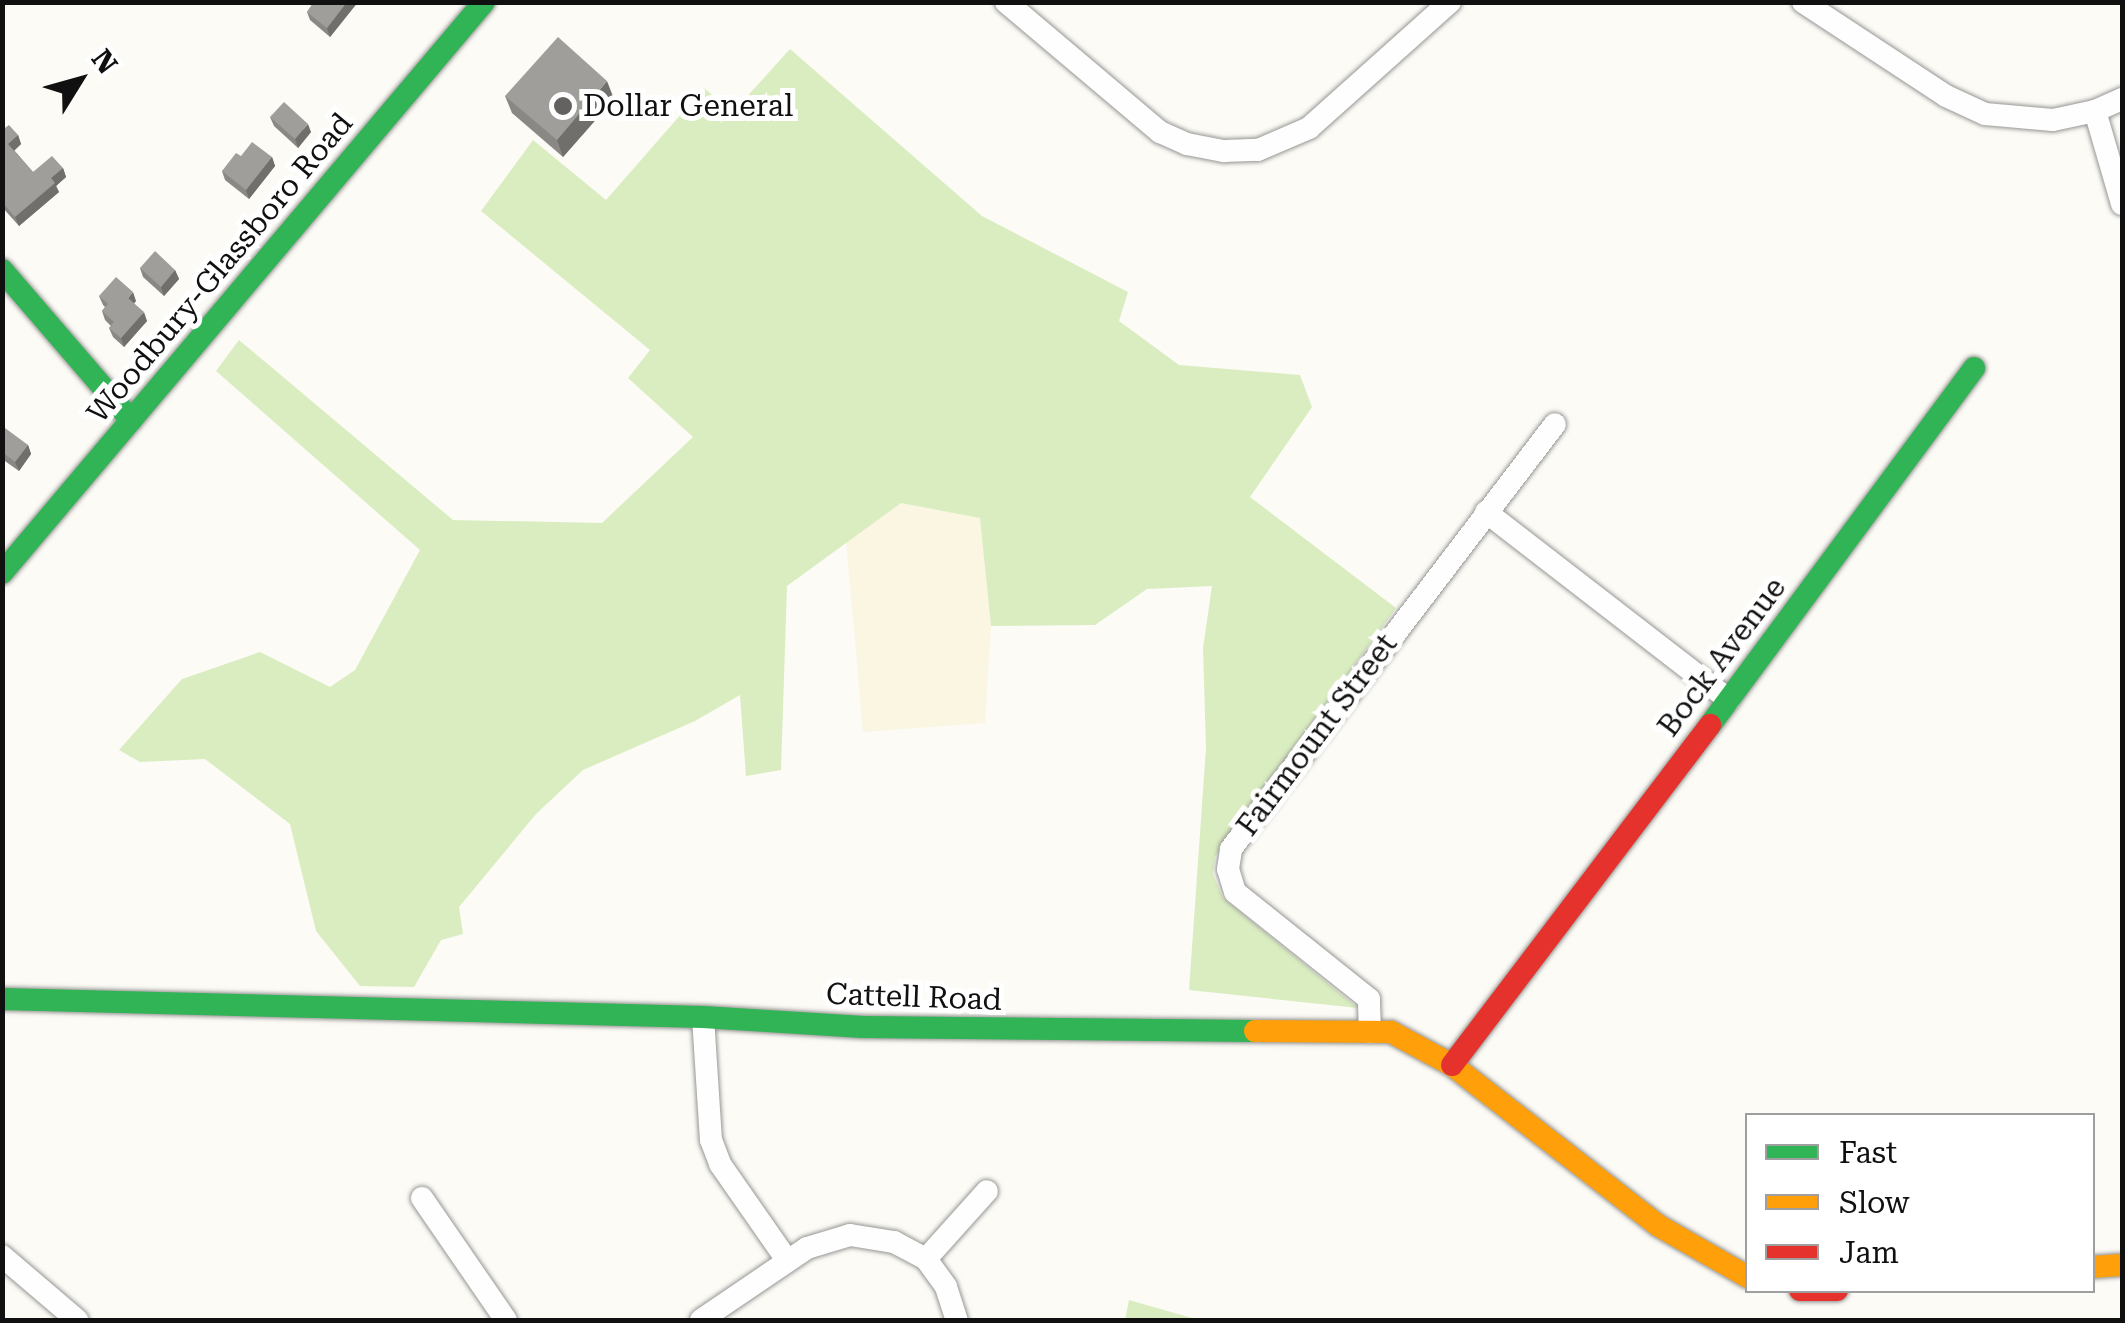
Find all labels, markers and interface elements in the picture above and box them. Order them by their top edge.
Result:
north arrow [30,30,130,130]
text: N [85,43,124,80]
place label: Dollar General [583,88,793,124]
marker: Dollar General [552,95,574,117]
street label: Woodbury-Glassboro Road [80,106,360,430]
street label: Bock Avenue [1651,570,1793,744]
street label: Fairmount Street [1229,627,1405,843]
street label: Cattell Road [825,976,1003,1018]
legend [1745,1113,2095,1293]
text: Fast [1839,1135,1897,1170]
text: Slow [1839,1185,1910,1220]
text: Jam [1839,1235,1899,1270]

